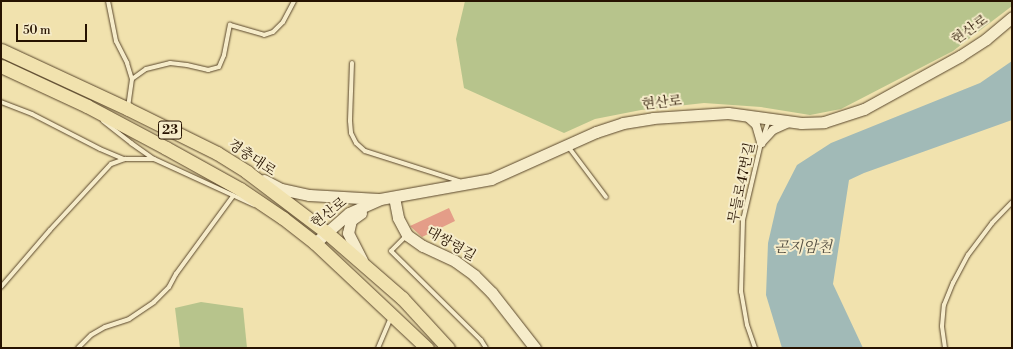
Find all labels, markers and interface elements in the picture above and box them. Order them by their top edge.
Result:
street label: 현산로 [949,11,991,49]
scale bar [18,16,89,42]
text: 50 m [23,23,51,38]
street label: 현산로 [641,93,683,113]
road number: 23 [158,119,182,141]
street label: 경충대로 [225,136,279,180]
street label: 무들로47번길 [725,141,759,225]
street label: 현산로 [308,194,350,232]
street label: 대쌍령길 [423,223,479,265]
water label: 곤지암천 [774,239,832,257]

